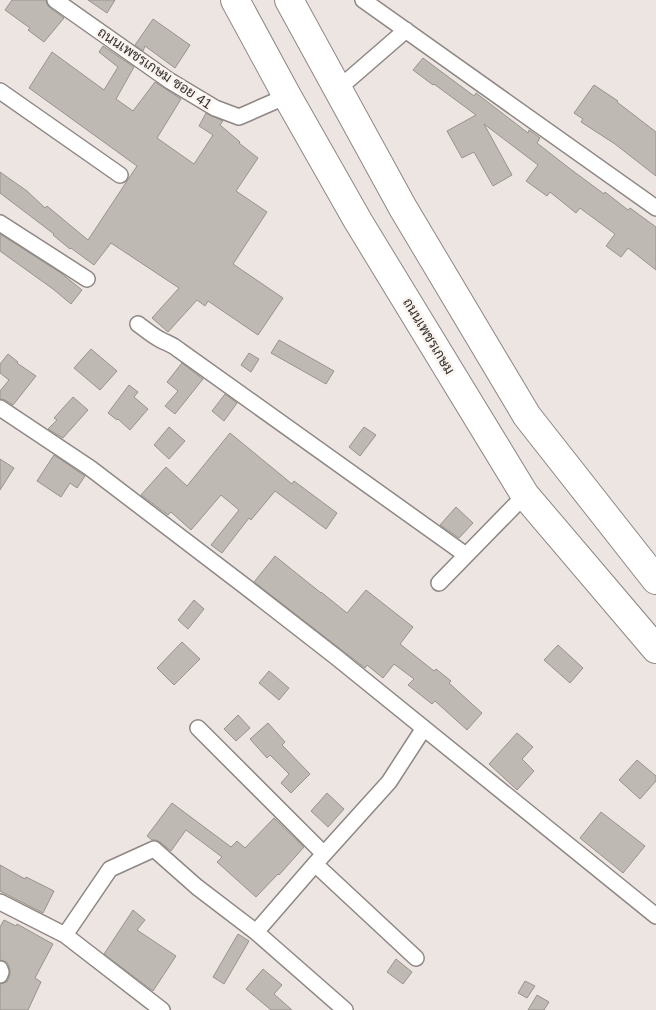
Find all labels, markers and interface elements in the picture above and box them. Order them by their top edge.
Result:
street label: ถนนเพชรเกษม ซอย 41 [95,24,215,112]
street label: ถนนเพชรเกษม [400,295,458,377]

